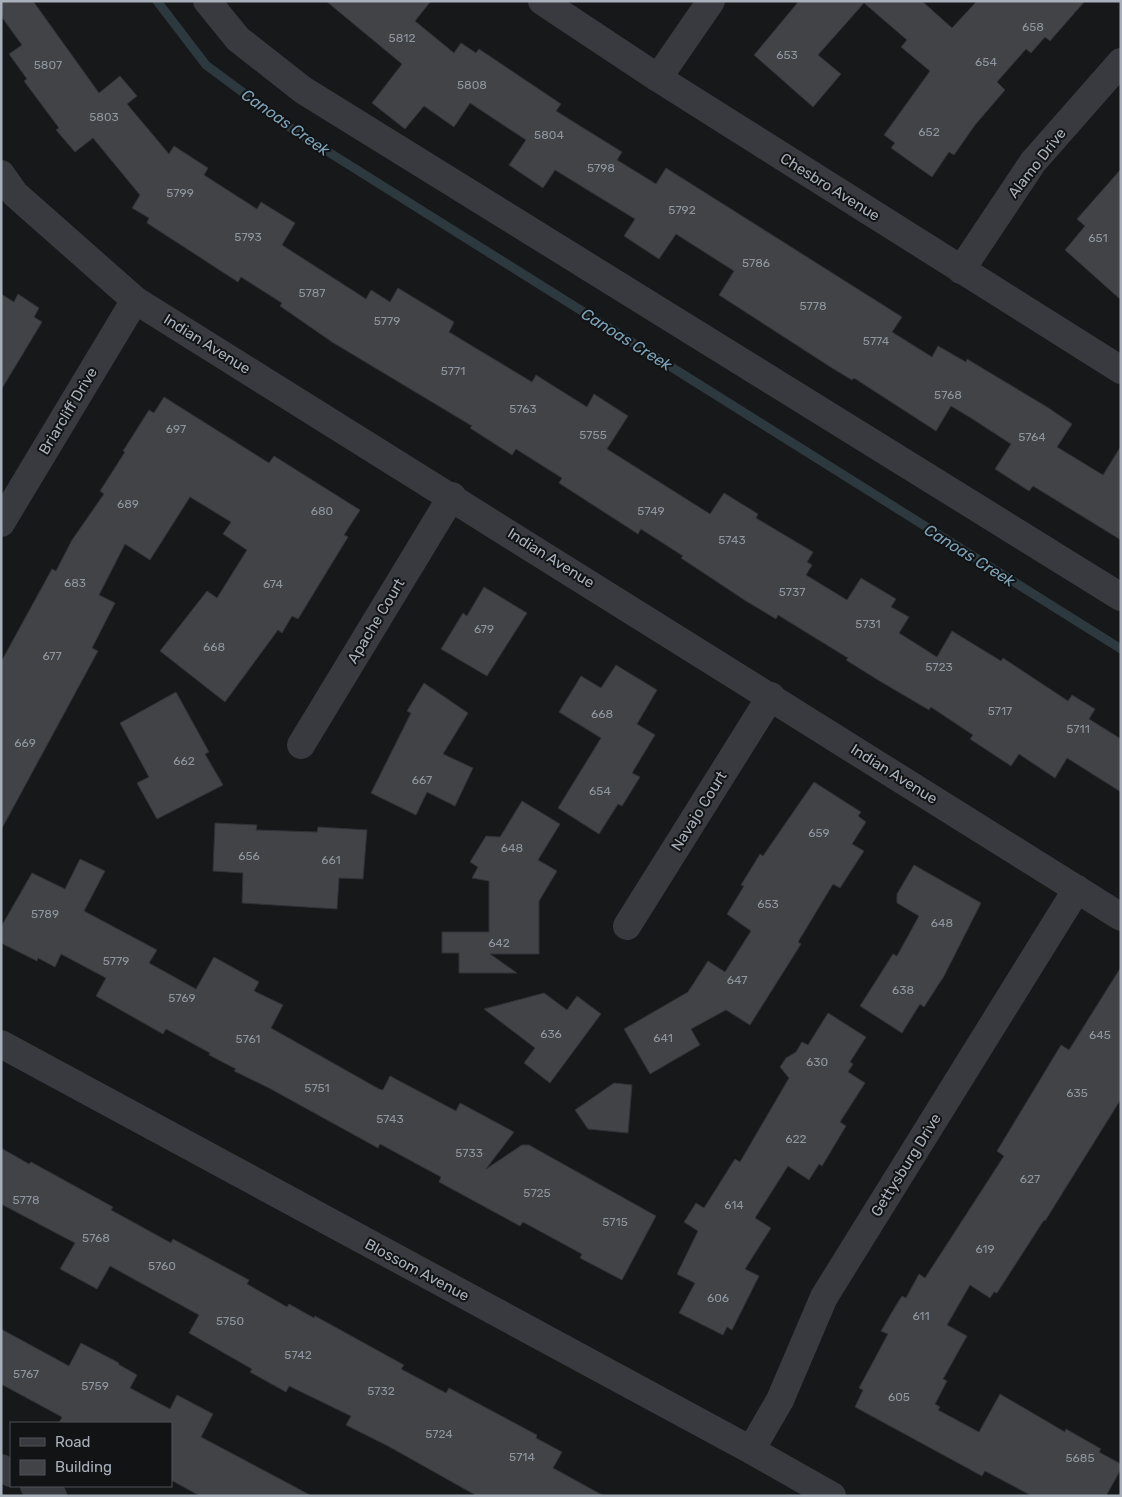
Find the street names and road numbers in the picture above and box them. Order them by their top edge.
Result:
street label: Alamo Drive [1004,124,1070,202]
street label: Chesbro Avenue [777,149,883,225]
street label: Indian Avenue [160,310,254,378]
street label: Briarcliff Drive [35,364,101,458]
street label: Indian Avenue [504,524,598,592]
street label: Apache Court [344,575,408,667]
street label: Indian Avenue [847,740,941,808]
street label: Navajo Court [667,768,731,854]
street label: Gettysburg Drive [867,1110,945,1220]
street label: Blossom Avenue [362,1235,472,1305]

